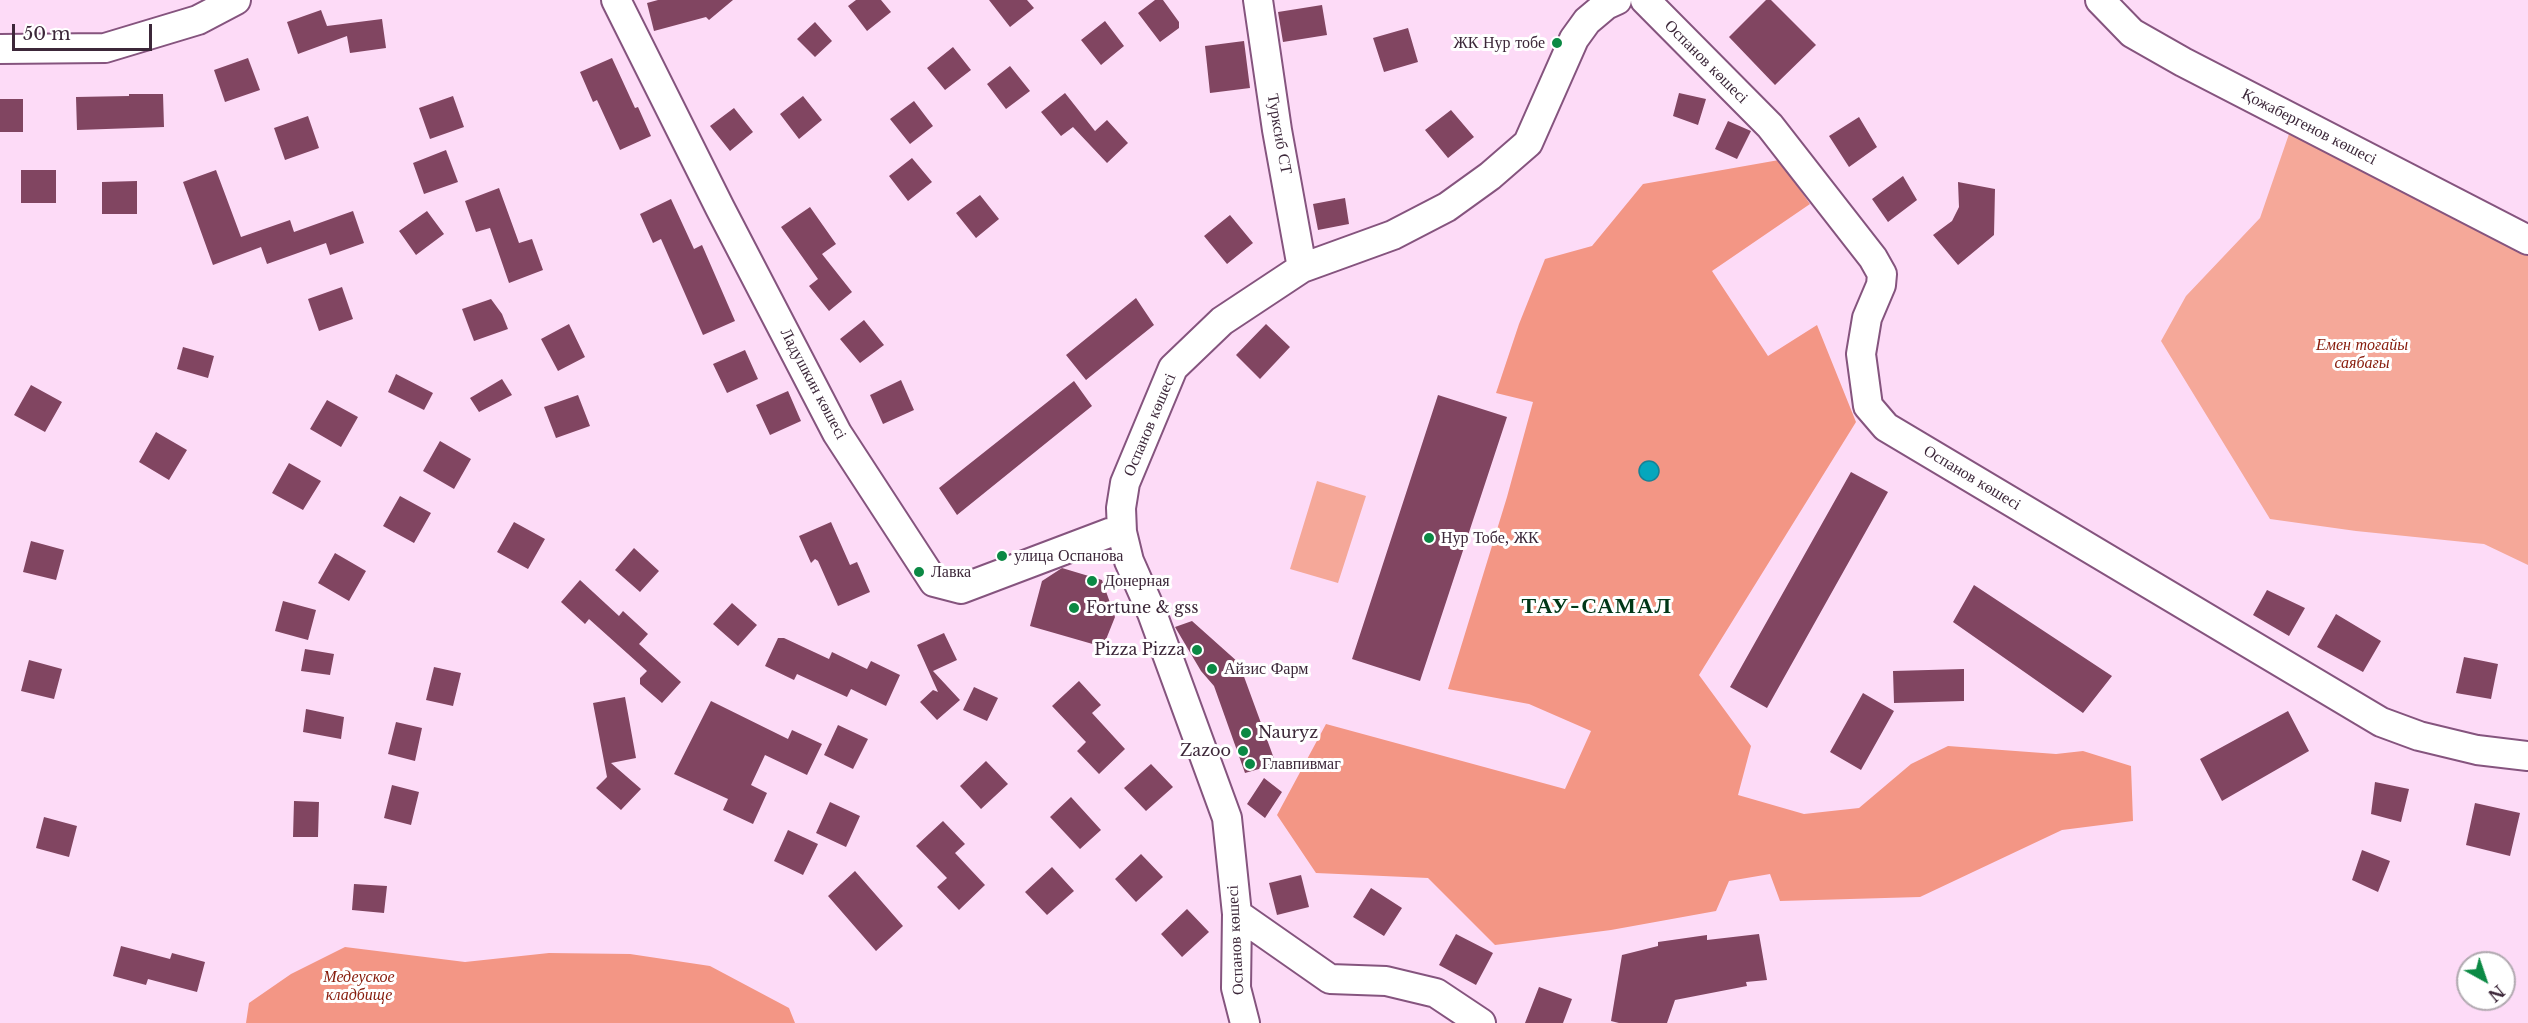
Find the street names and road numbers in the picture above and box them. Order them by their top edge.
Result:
street label: Оспанов көшесі [1660,16,1752,108]
street label: Қожабергенов көшесі [2238,85,2380,169]
street label: Турксиб СТ [1262,92,1296,176]
street label: Ладушкин көшесі [776,325,850,443]
street label: Оспанов көшесі [1120,371,1180,479]
street label: Оспанов көшесі [1920,441,2024,515]
street label: Оспанов көшесі [1224,884,1248,996]

